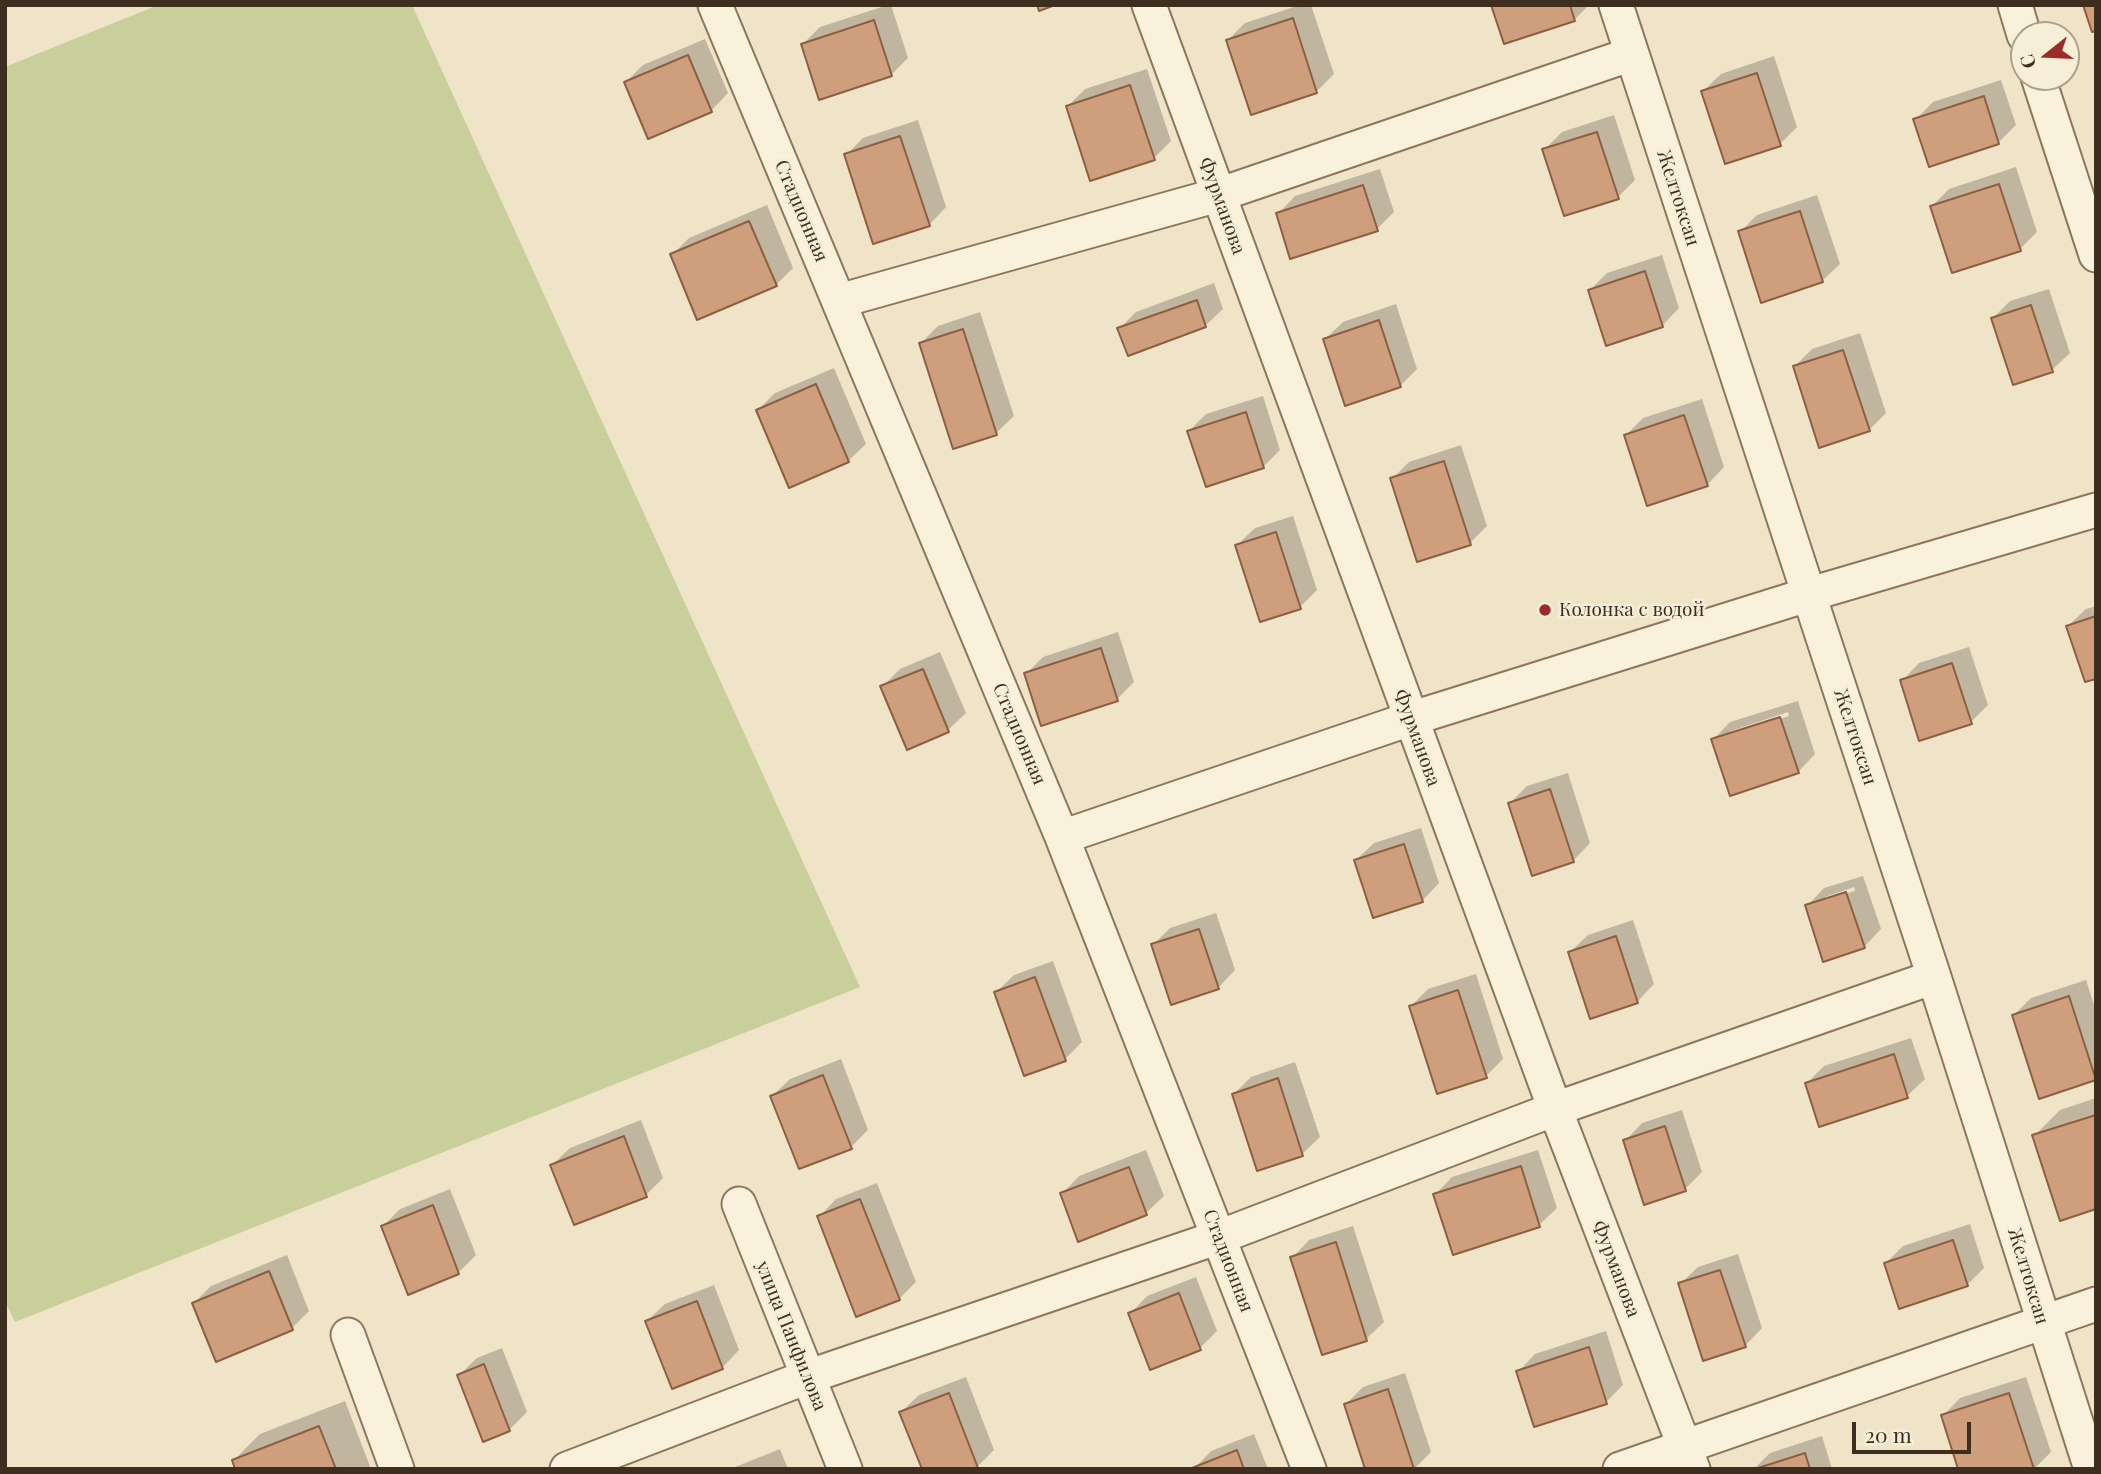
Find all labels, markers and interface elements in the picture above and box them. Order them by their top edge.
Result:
north arrow [2010,21,2080,91]
text: С [2012,51,2041,72]
street label: Желтоксан [1652,147,1704,249]
street label: Фурманова [1194,154,1250,258]
street label: Стадионная [769,157,833,265]
place label: Колонка с водой [1559,599,1704,621]
marker: Колонка с водой [1537,602,1553,618]
street label: Стадионная [987,680,1051,788]
street label: Фурманова [1389,686,1445,790]
street label: Желтоксан [1829,686,1881,788]
street label: Стадионная [1198,1206,1258,1316]
street label: Фурманова [1587,1218,1645,1320]
street label: Желтоксан [2002,1225,2054,1327]
street label: улица Панфилова [751,1258,831,1414]
scale bar [1856,1408,1975,1452]
text: 20 m [1865,1420,1912,1448]

